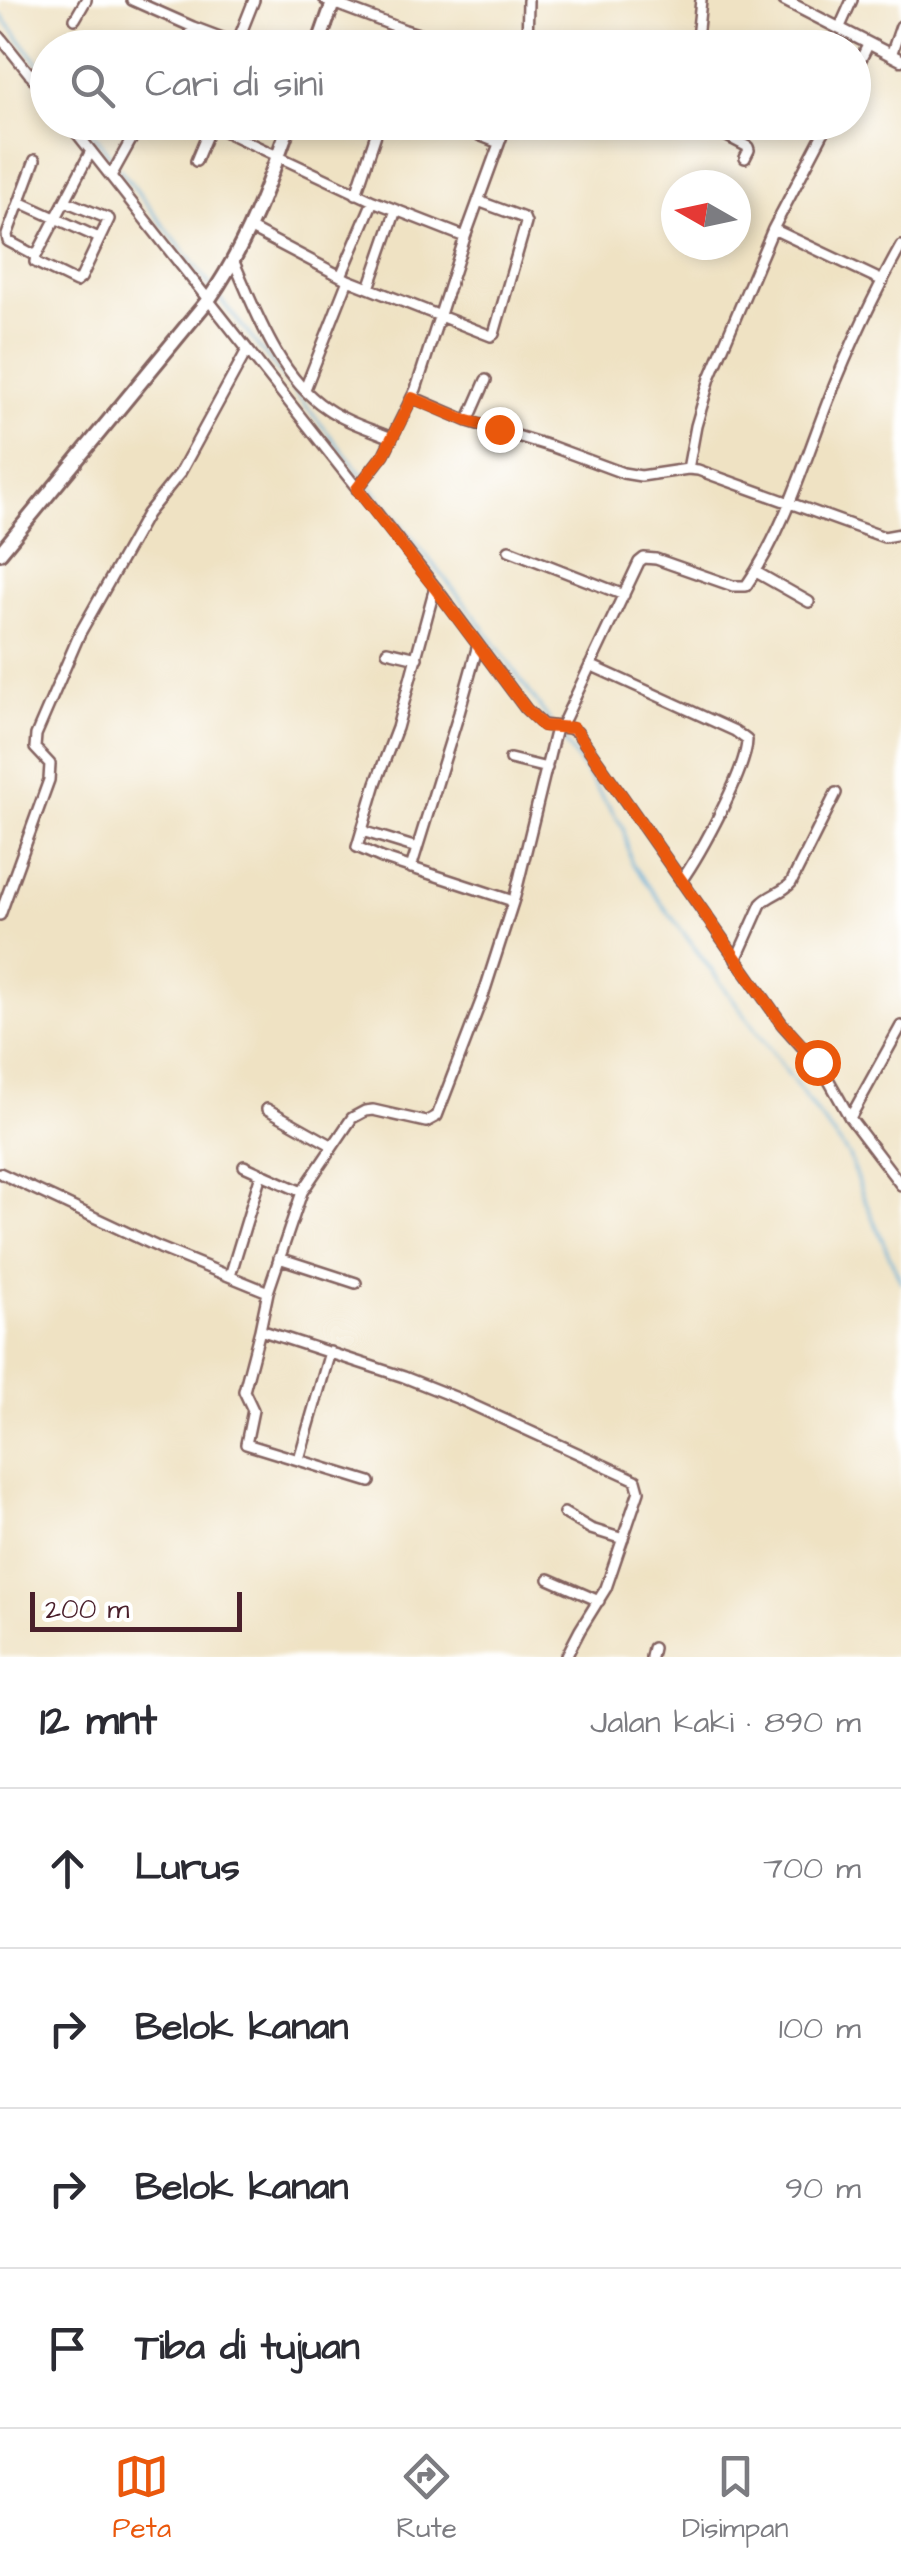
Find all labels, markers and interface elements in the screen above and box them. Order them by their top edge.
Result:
search box [30,30,871,140]
icon: search [65,58,120,113]
text: Cari di sini [145,59,323,111]
north arrow [661,170,751,260]
route end [477,407,523,453]
route start [795,1040,841,1086]
scale bar [30,1587,242,1632]
text: 200 m [45,1590,129,1629]
text: 12 mnt [40,1693,157,1751]
text: Jalan kaki · 890 m [590,1700,861,1745]
icon: ahead [40,1841,95,1896]
text: Lurus [135,1842,240,1894]
text: 700 m [763,1846,861,1891]
icon: right [40,2001,95,2056]
text: Belok kanan [135,2002,349,2054]
text: 100 m [779,2006,861,2051]
icon: right [40,2161,95,2216]
text: Belok kanan [135,2162,349,2214]
text: 90 m [785,2166,861,2211]
icon: arrive [40,2321,95,2376]
text: Tiba di tujuan [135,2322,360,2374]
tab: Peta [113,2449,171,2548]
tab: Rute [396,2449,457,2548]
tab: Disimpan [682,2449,788,2548]

